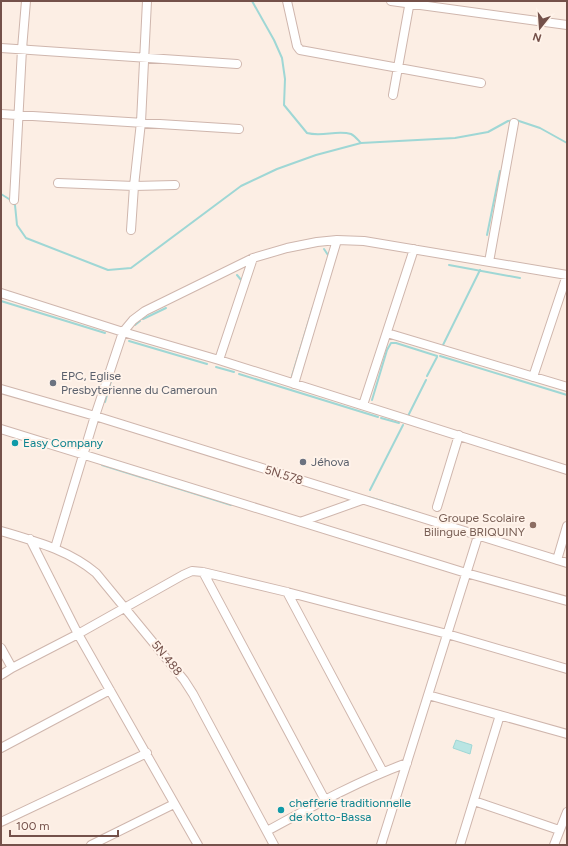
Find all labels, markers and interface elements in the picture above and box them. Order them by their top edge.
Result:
north arrow [520,8,560,48]
text: N [531,30,543,45]
place label: EPC, Eglise Presbyterienne du Cameroun [61,369,218,397]
marker: EPC, Eglise Presbyterienne du Cameroun [48,378,58,388]
place label: Easy Company [23,436,104,450]
marker: Easy Company [10,438,20,448]
place label: Jéhova [311,455,349,469]
marker: Jéhova [298,457,308,467]
street label: 5N.578 [263,463,305,487]
place label: Groupe Scolaire Bilingue BRIQUINY [424,511,526,539]
marker: Groupe Scolaire Bilingue BRIQUINY [528,520,538,530]
street label: 5N.488 [149,638,185,678]
place label: chefferie traditionnelle de Kotto-Bassa [289,796,411,824]
marker: chefferie traditionnelle de Kotto-Bassa [276,805,286,815]
scale bar [10,812,118,838]
text: 100 m [16,819,50,833]

